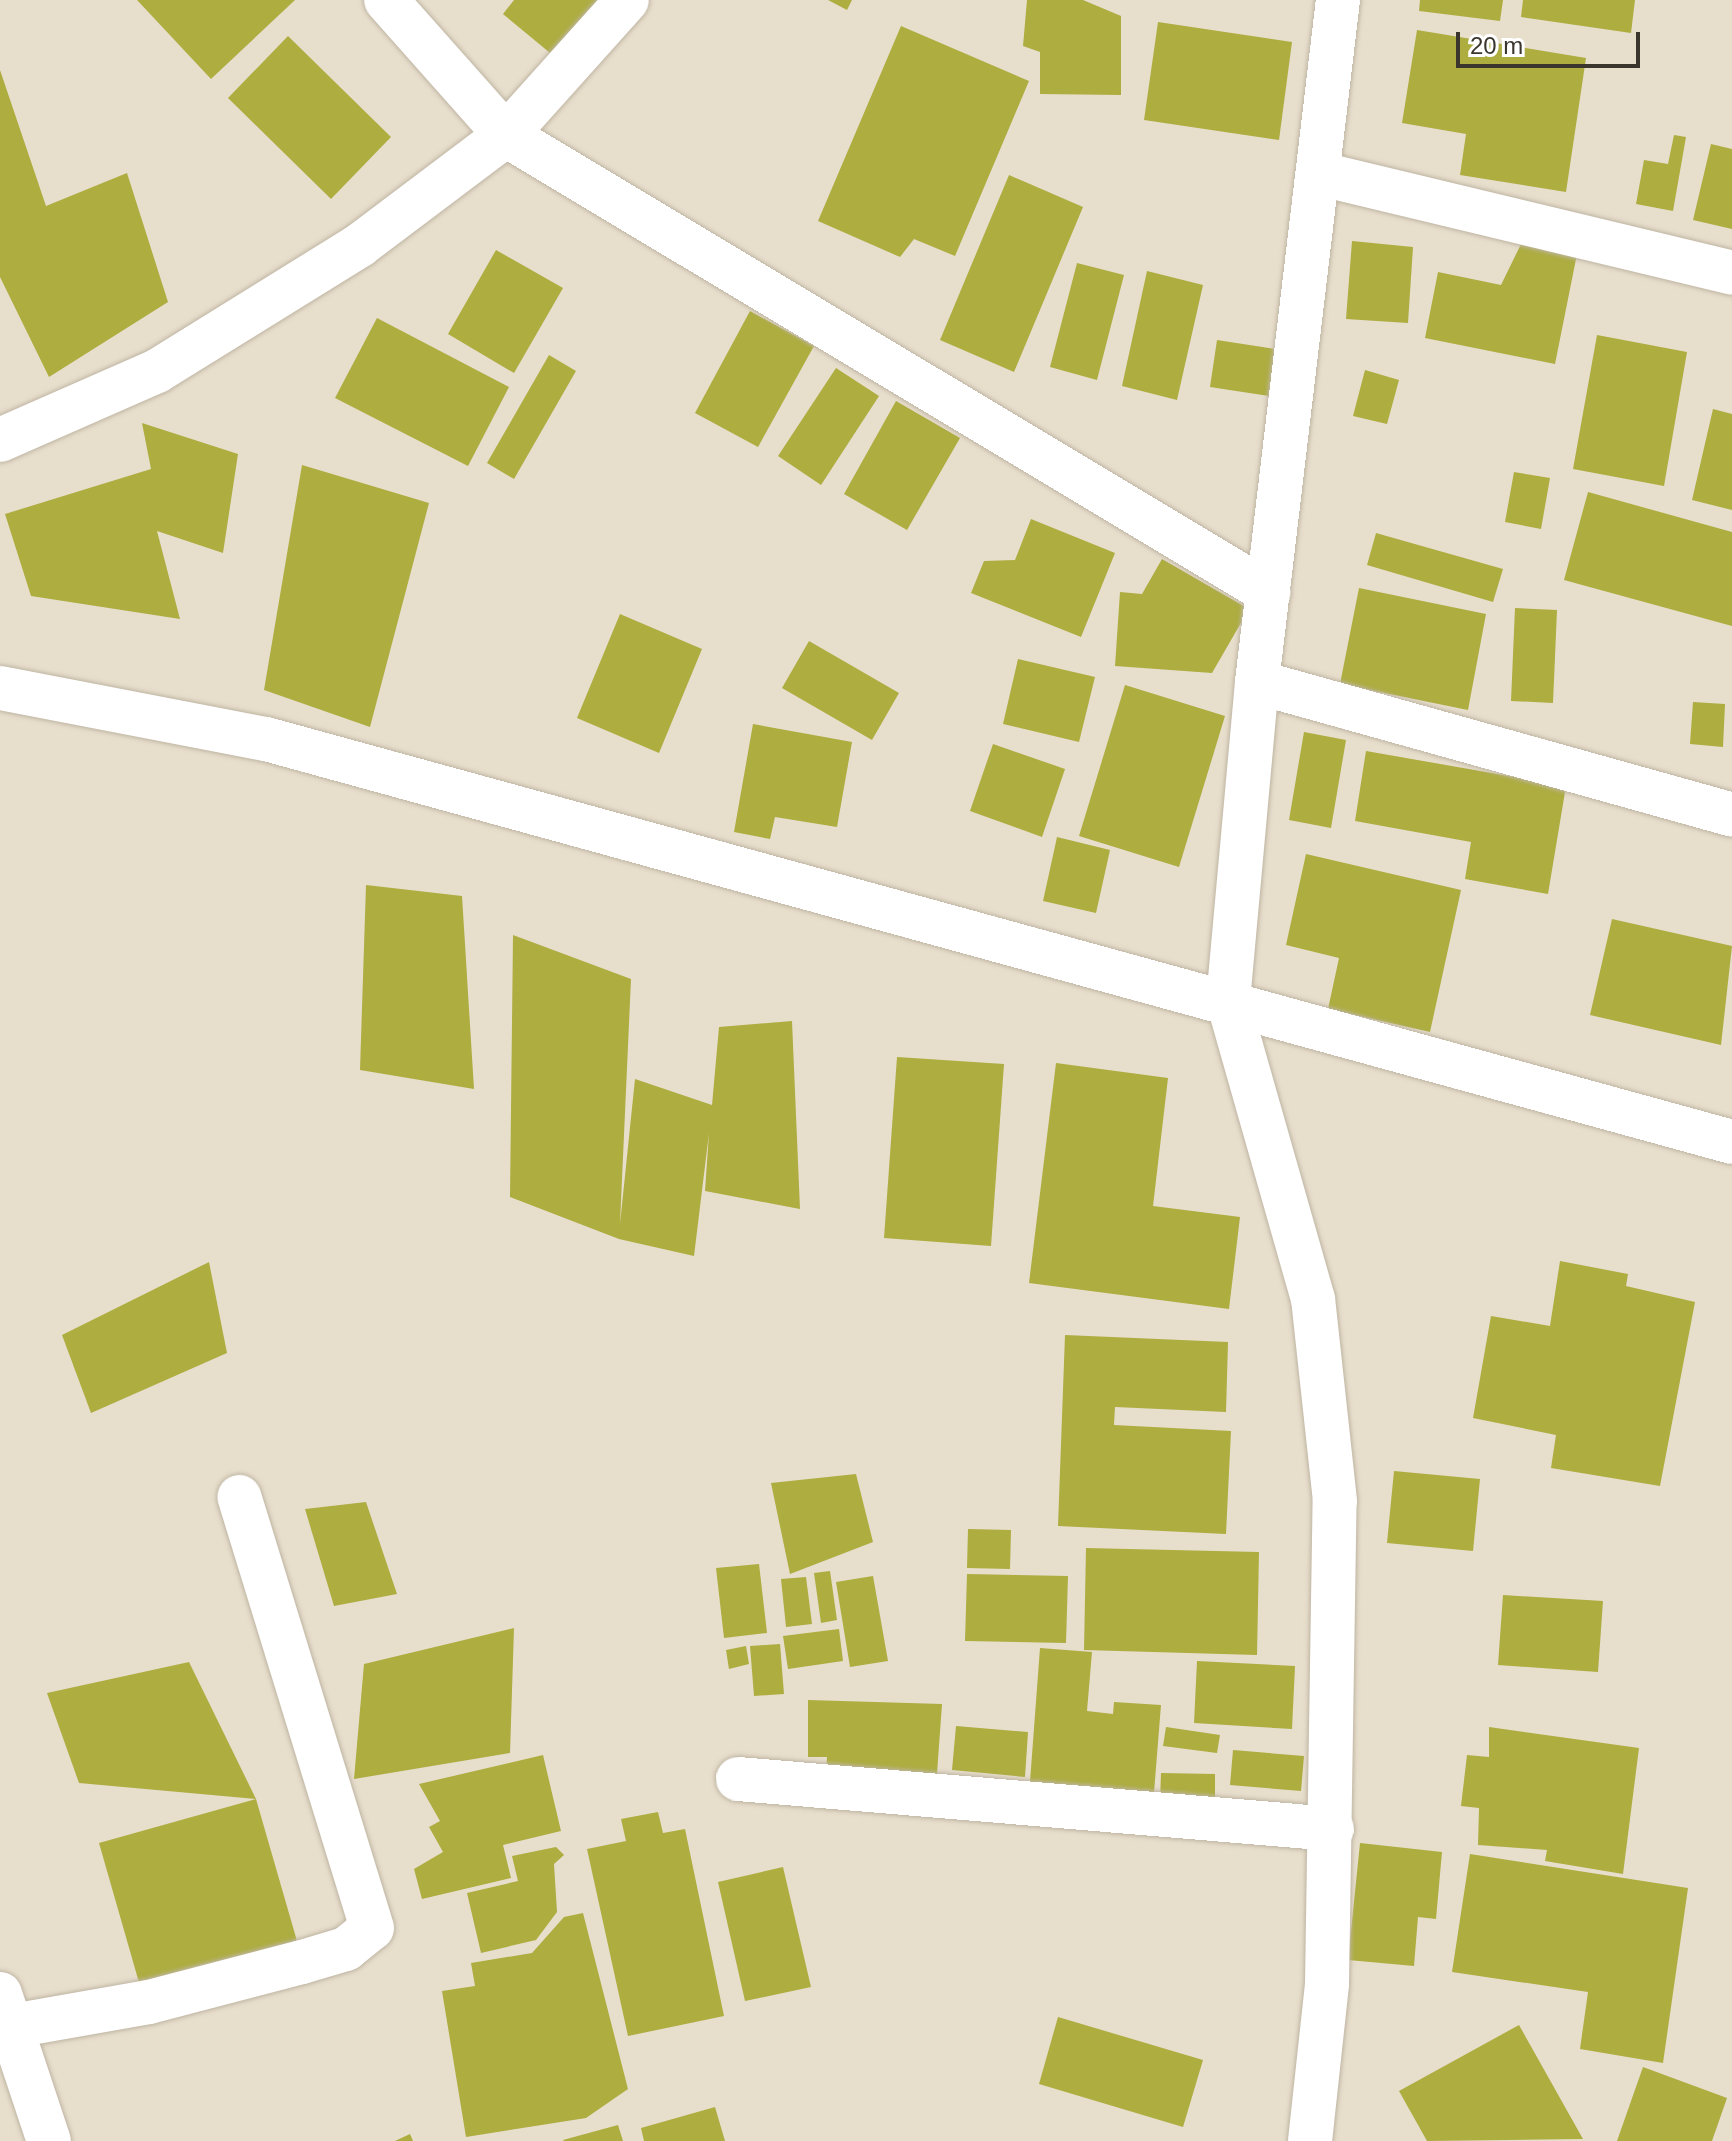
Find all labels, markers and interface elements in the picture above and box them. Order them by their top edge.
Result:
scale bar [1460,16,1644,66]
text: 20 m [1470,32,1523,59]

